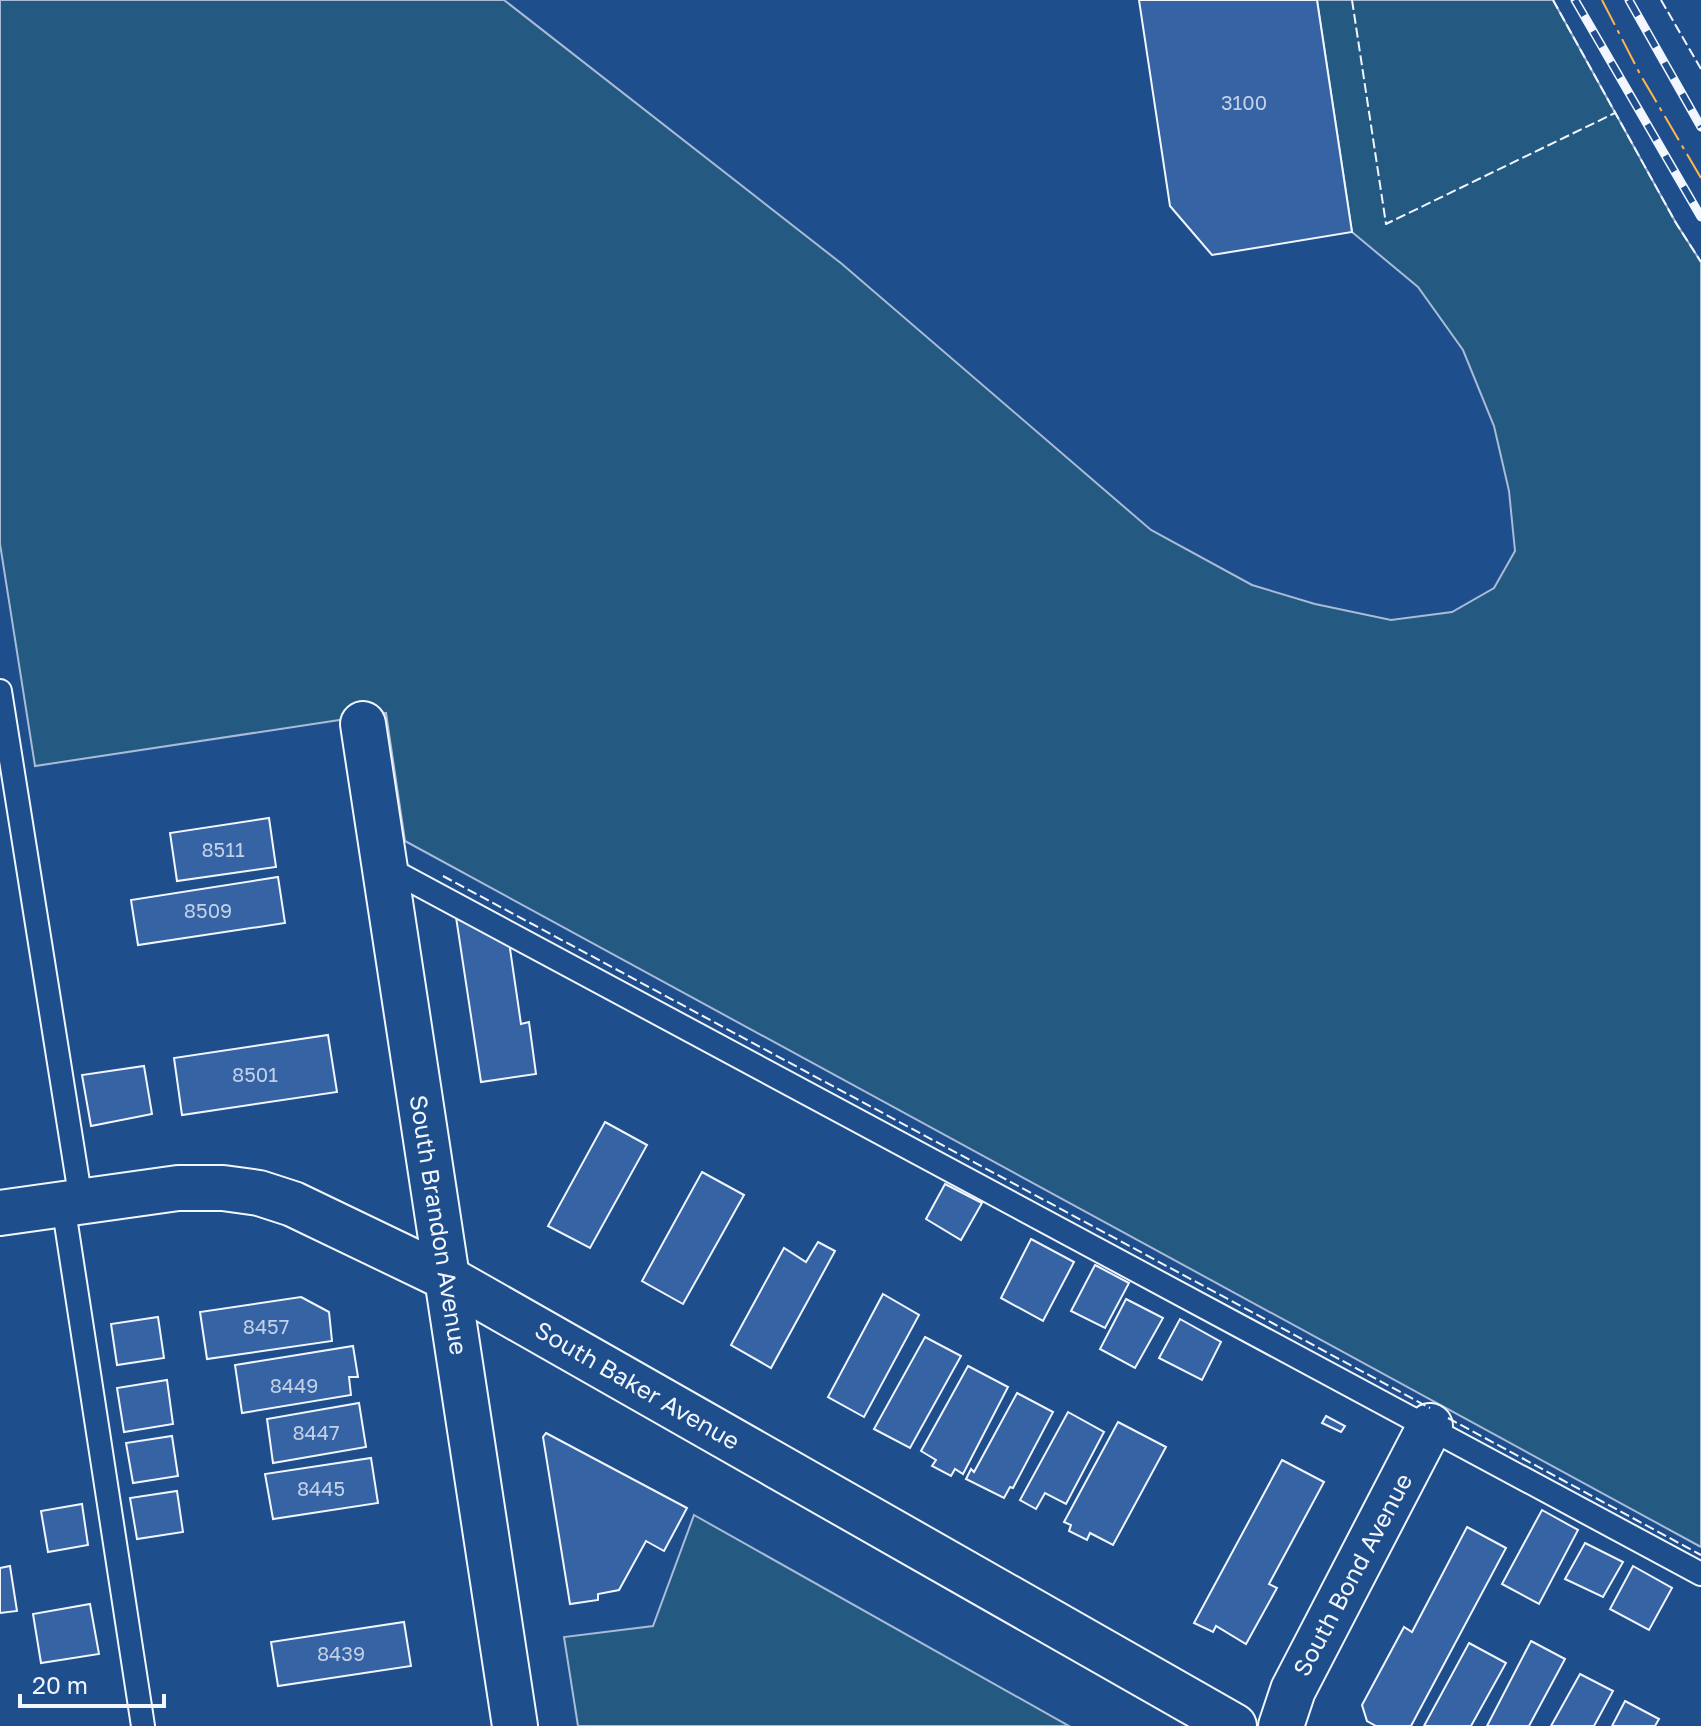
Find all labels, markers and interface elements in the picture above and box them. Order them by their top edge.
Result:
house number: 3100 [1221,90,1267,114]
house number: 8511 [201,837,245,861]
house number: 8509 [184,898,232,922]
house number: 8501 [232,1062,278,1086]
street label: South Brandon Avenue [405,1093,474,1357]
house number: 8457 [243,1314,289,1338]
street label: South Baker Avenue [530,1314,745,1455]
house number: 8449 [270,1373,318,1397]
house number: 8447 [292,1420,340,1444]
street label: South Bond Avenue [1286,1468,1417,1681]
house number: 8445 [297,1476,345,1500]
house number: 8439 [317,1641,365,1665]
scale bar [20,1658,164,1708]
text: 20 m [32,1670,88,1699]

